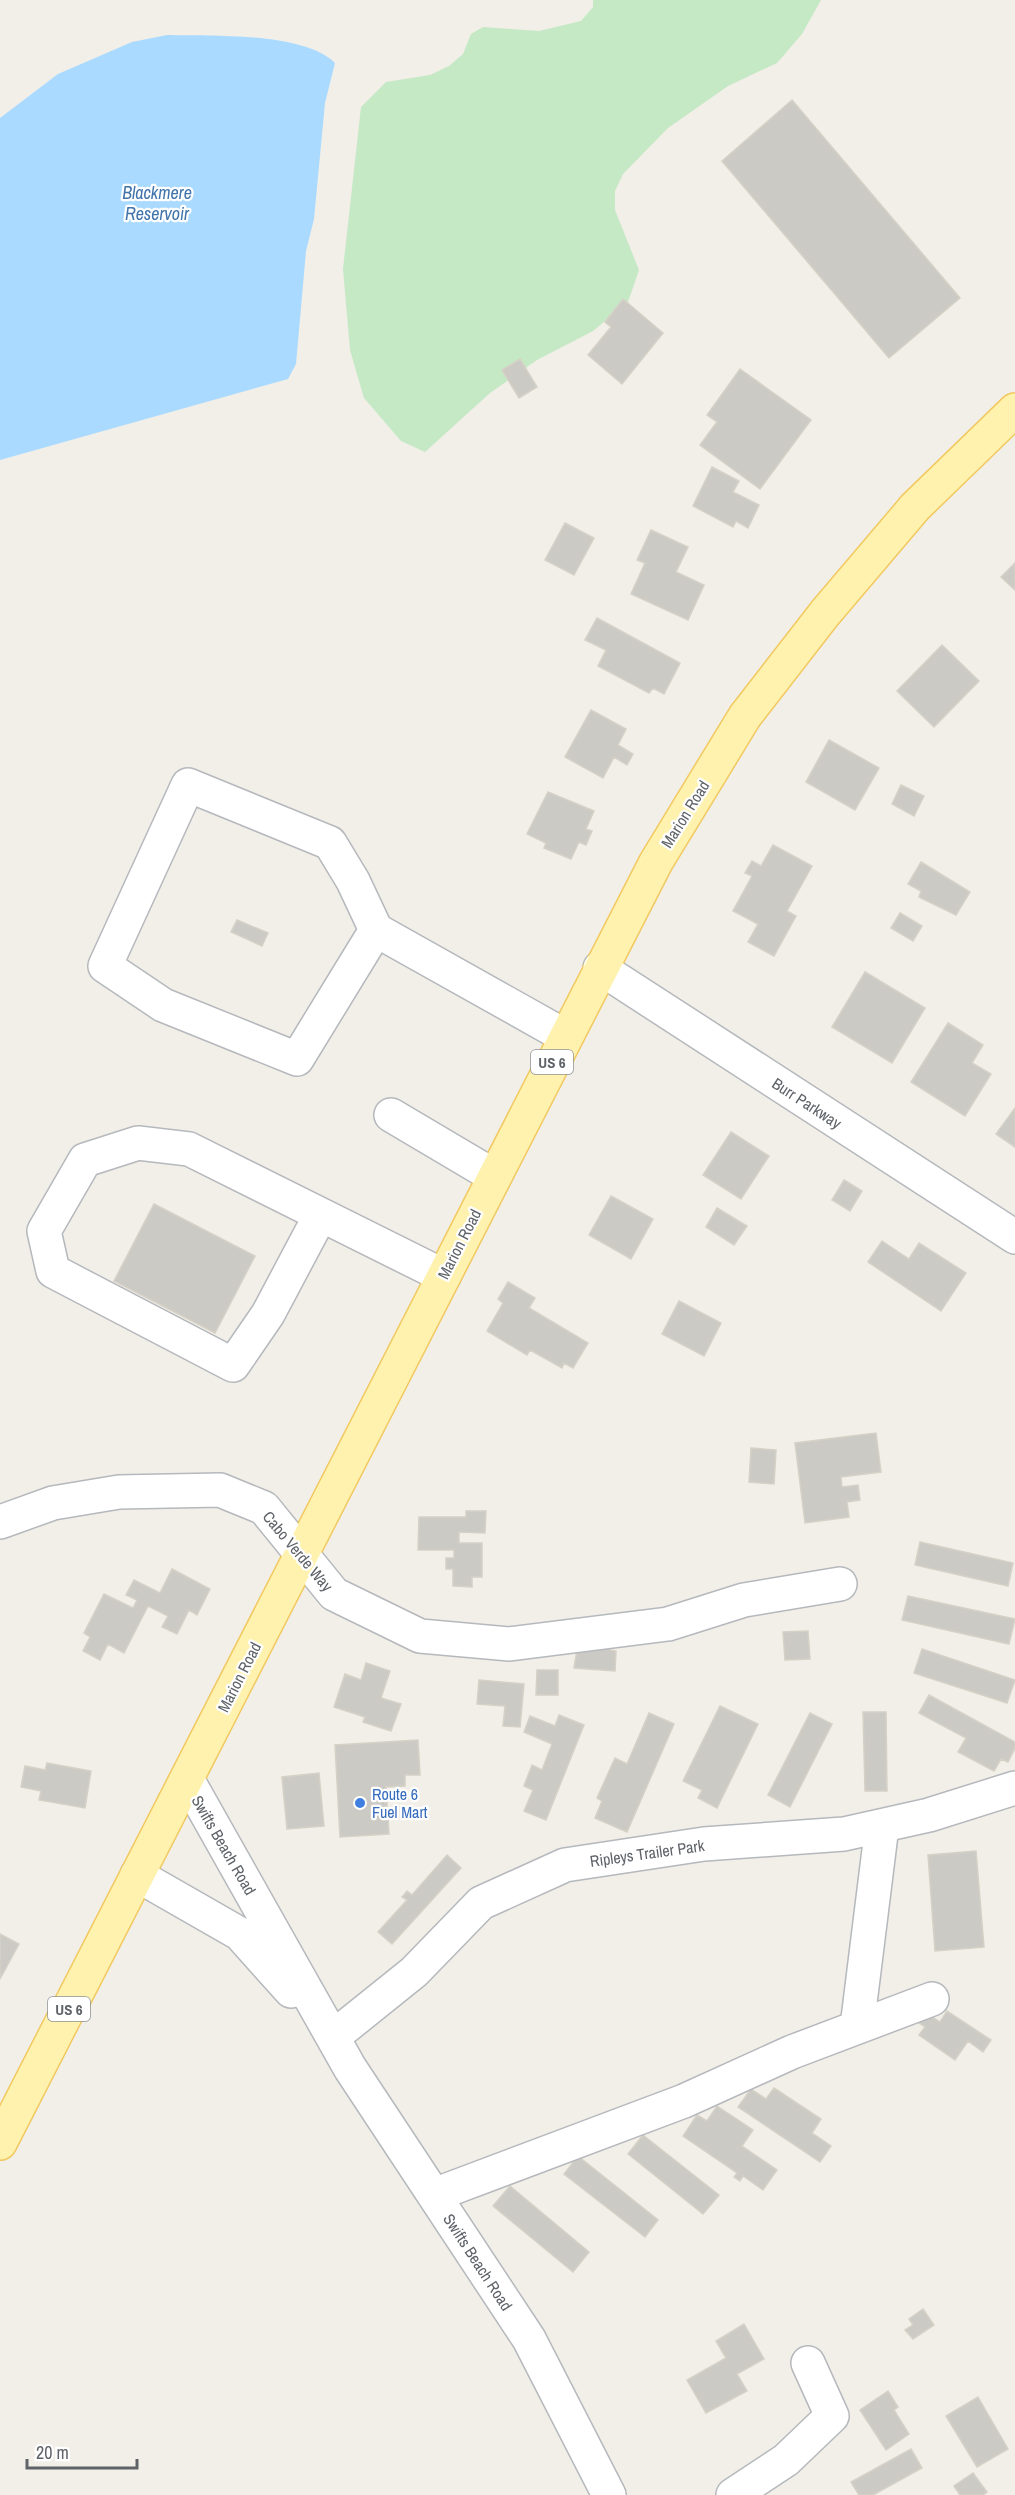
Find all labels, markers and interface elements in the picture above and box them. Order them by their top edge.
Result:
water label: Blackmere Reservoir [122,180,192,226]
street label: Marion Road [656,776,714,852]
road number: US 6 [531,1050,573,1074]
street label: Burr Parkway [768,1072,846,1134]
street label: Marion Road [432,1205,486,1283]
street label: Cabo Verde Way [258,1506,338,1596]
street label: Marion Road [212,1638,266,1716]
place label: Route 6 Fuel Mart [372,1783,428,1823]
street label: Swifts Beach Road [187,1791,261,1899]
marker: Route 6 Fuel Mart [353,1796,367,1810]
street label: Ripleys Trailer Park [588,1834,706,1872]
road number: US 6 [48,1997,90,2021]
street label: Swifts Beach Road [438,2209,518,2315]
scale bar [27,2432,136,2470]
text: 20 m [36,2440,69,2465]

